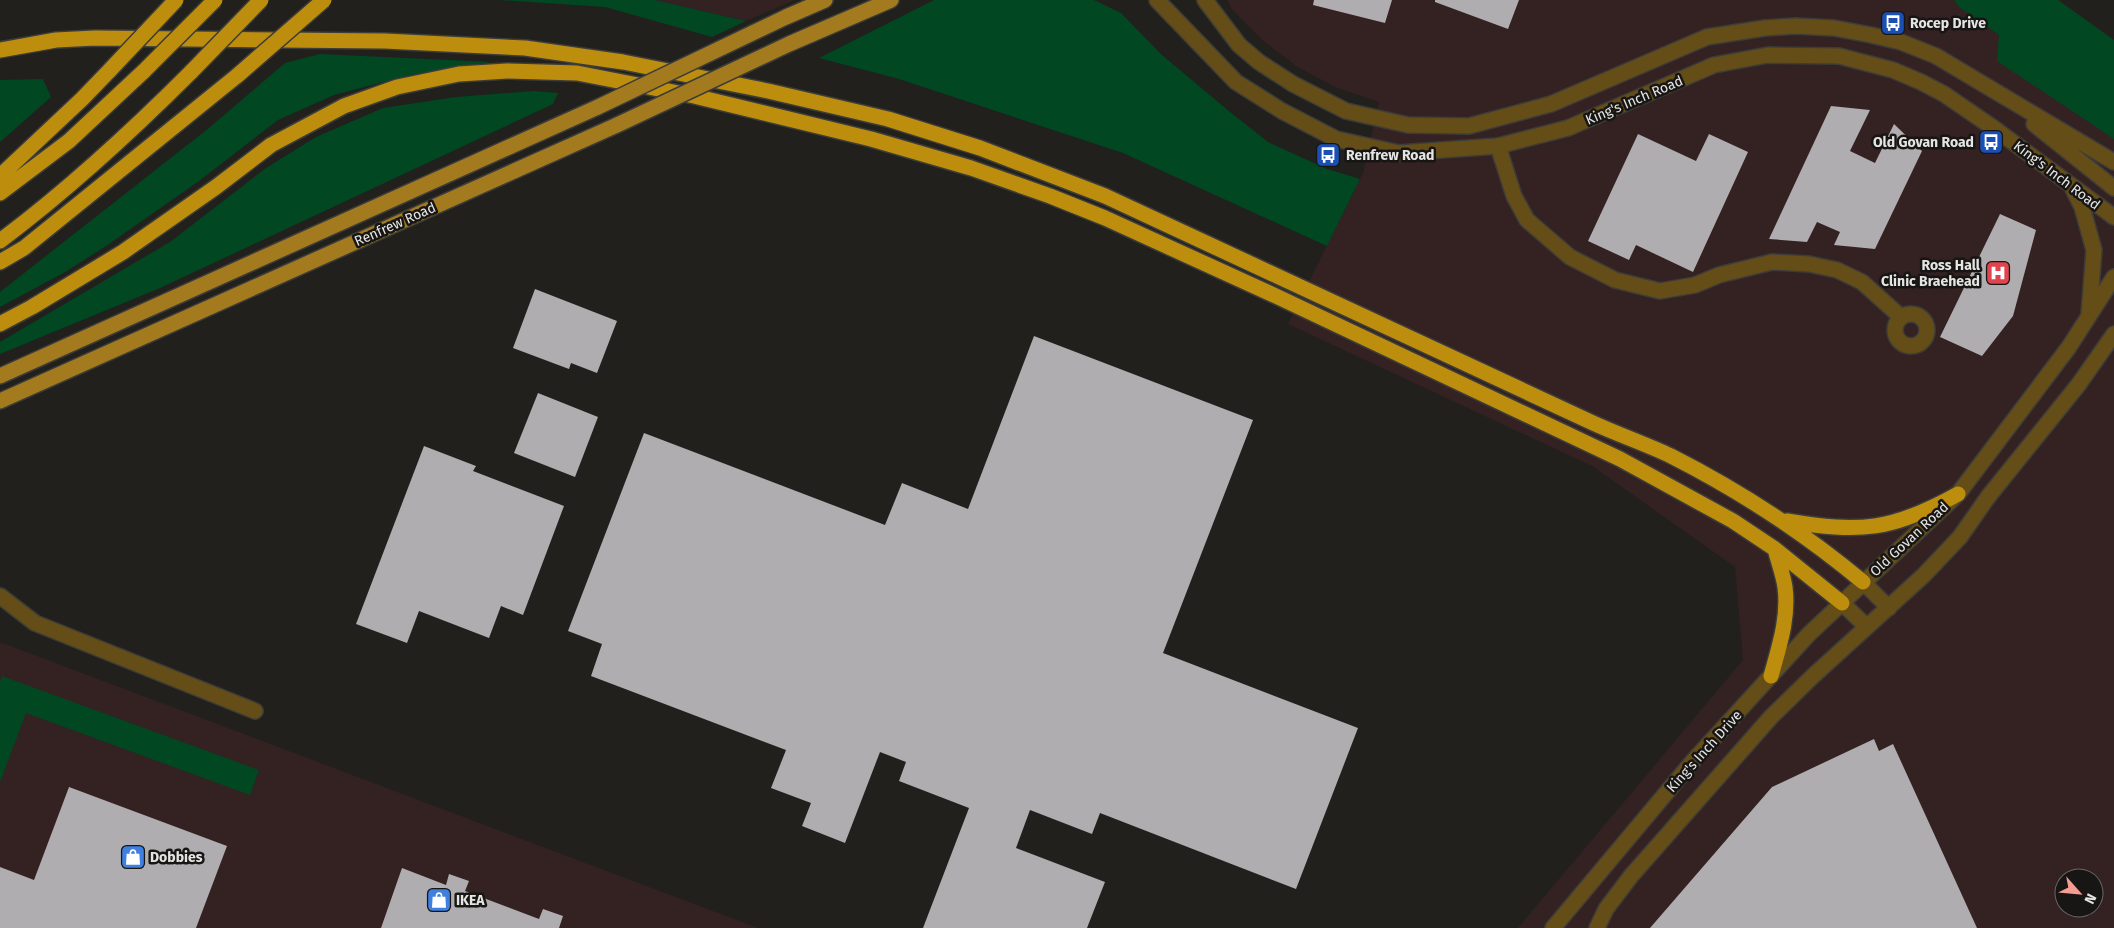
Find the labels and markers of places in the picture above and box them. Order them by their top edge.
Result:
bus stop icon: Rocep Drive [1880,10,1906,36]
place label: Rocep Drive [1910,15,1986,32]
bus stop icon: Old Govan Road [1978,129,2004,155]
place label: Old Govan Road [1873,134,1974,151]
bus stop icon: Renfrew Road [1315,142,1341,168]
place label: Renfrew Road [1346,147,1434,164]
place label: Ross Hall Clinic Braehead [1881,257,1981,290]
hospital icon: Ross Hall Clinic Braehead [1985,260,2011,286]
shop icon: Dobbies [120,844,146,870]
place label: Dobbies [150,849,203,866]
shop icon: IKEA [426,887,452,913]
place label: IKEA [456,892,485,909]

